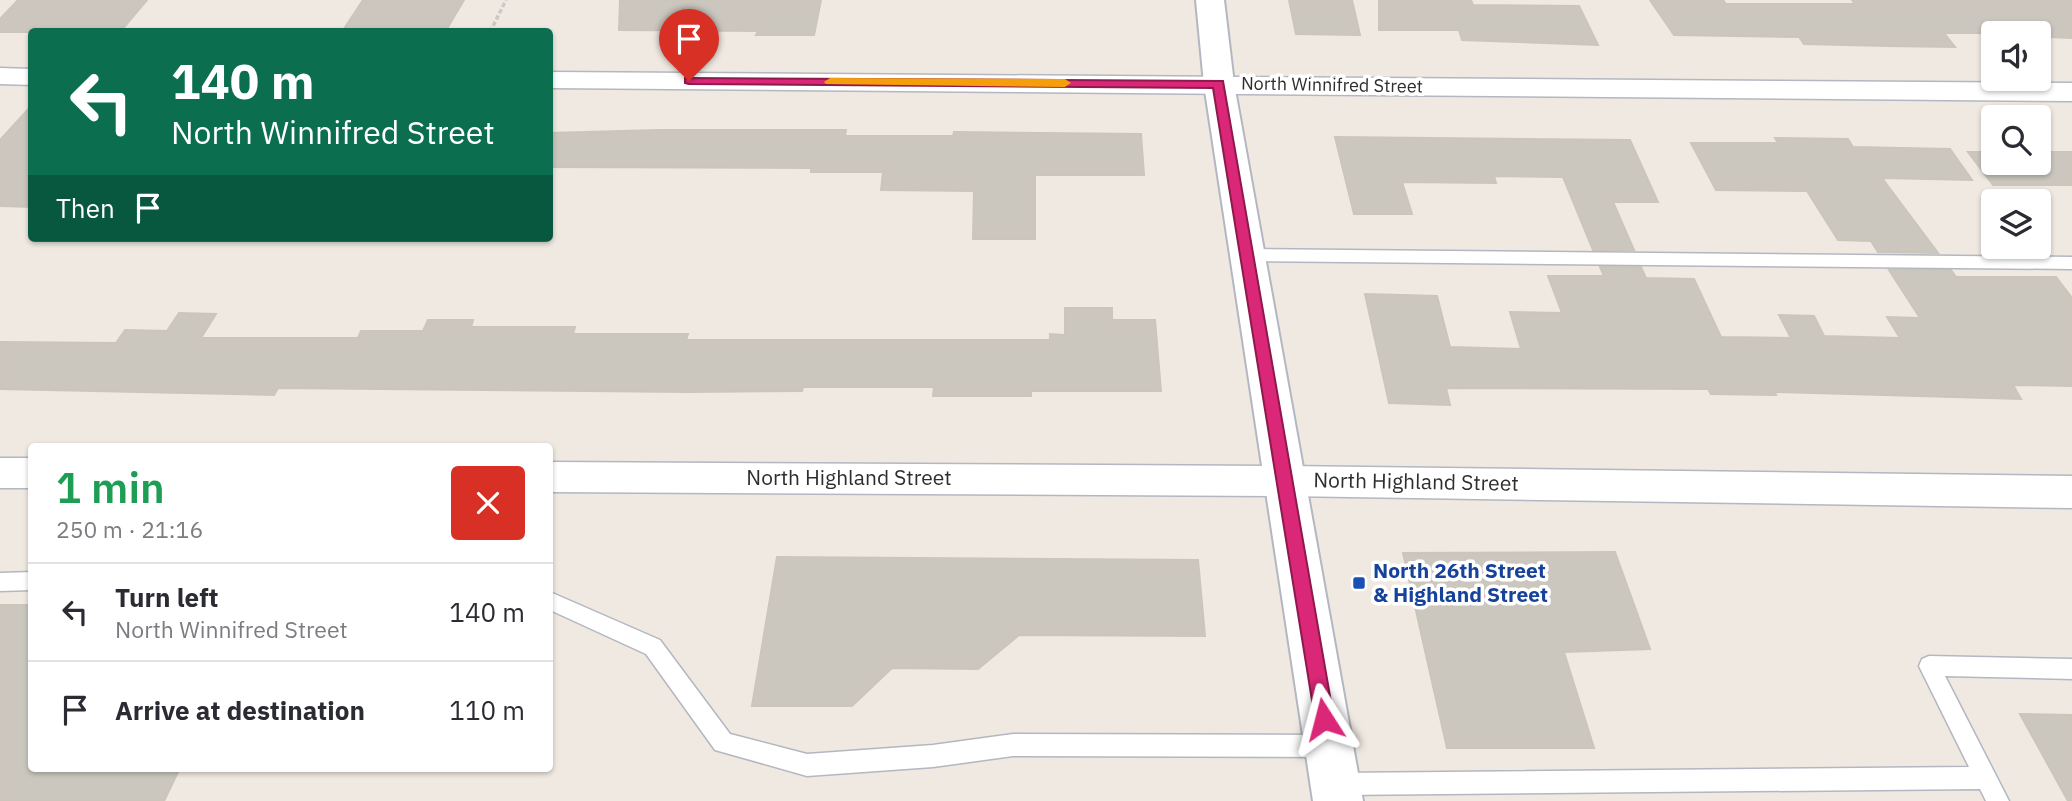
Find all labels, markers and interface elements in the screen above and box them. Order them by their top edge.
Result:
pin [659,9,719,81]
icon: arrive [670,20,708,58]
map controls [1981,21,2051,259]
button: sound [1981,21,2051,91]
text: 140 m [171,49,315,112]
icon: left [56,56,147,147]
street label: North Winnifred Street [1241,71,1423,98]
button: search [1981,105,2051,175]
text: North Winnifred Street [171,111,495,153]
icon: arrive [129,189,167,227]
button: layers [1981,189,2051,259]
text: Then [56,191,115,225]
text: 1 min [56,460,165,515]
street label: North Highland Street [746,463,952,491]
street label: North Highland Street [1313,465,1519,497]
button: close [451,466,525,540]
text: 250 m · 21:16 [56,514,203,544]
place label: North 26th Street & Highland Street [1373,556,1548,608]
marker: North 26th Street & Highland Street [1351,575,1367,591]
text: Turn left [115,580,218,614]
icon: left [56,593,94,631]
text: 140 m [449,595,525,629]
text: North Winnifred Street [115,614,348,644]
position arrow [1287,682,1361,756]
icon: arrive [56,691,94,729]
text: Arrive at destination [115,693,365,727]
text: 110 m [449,693,525,727]

